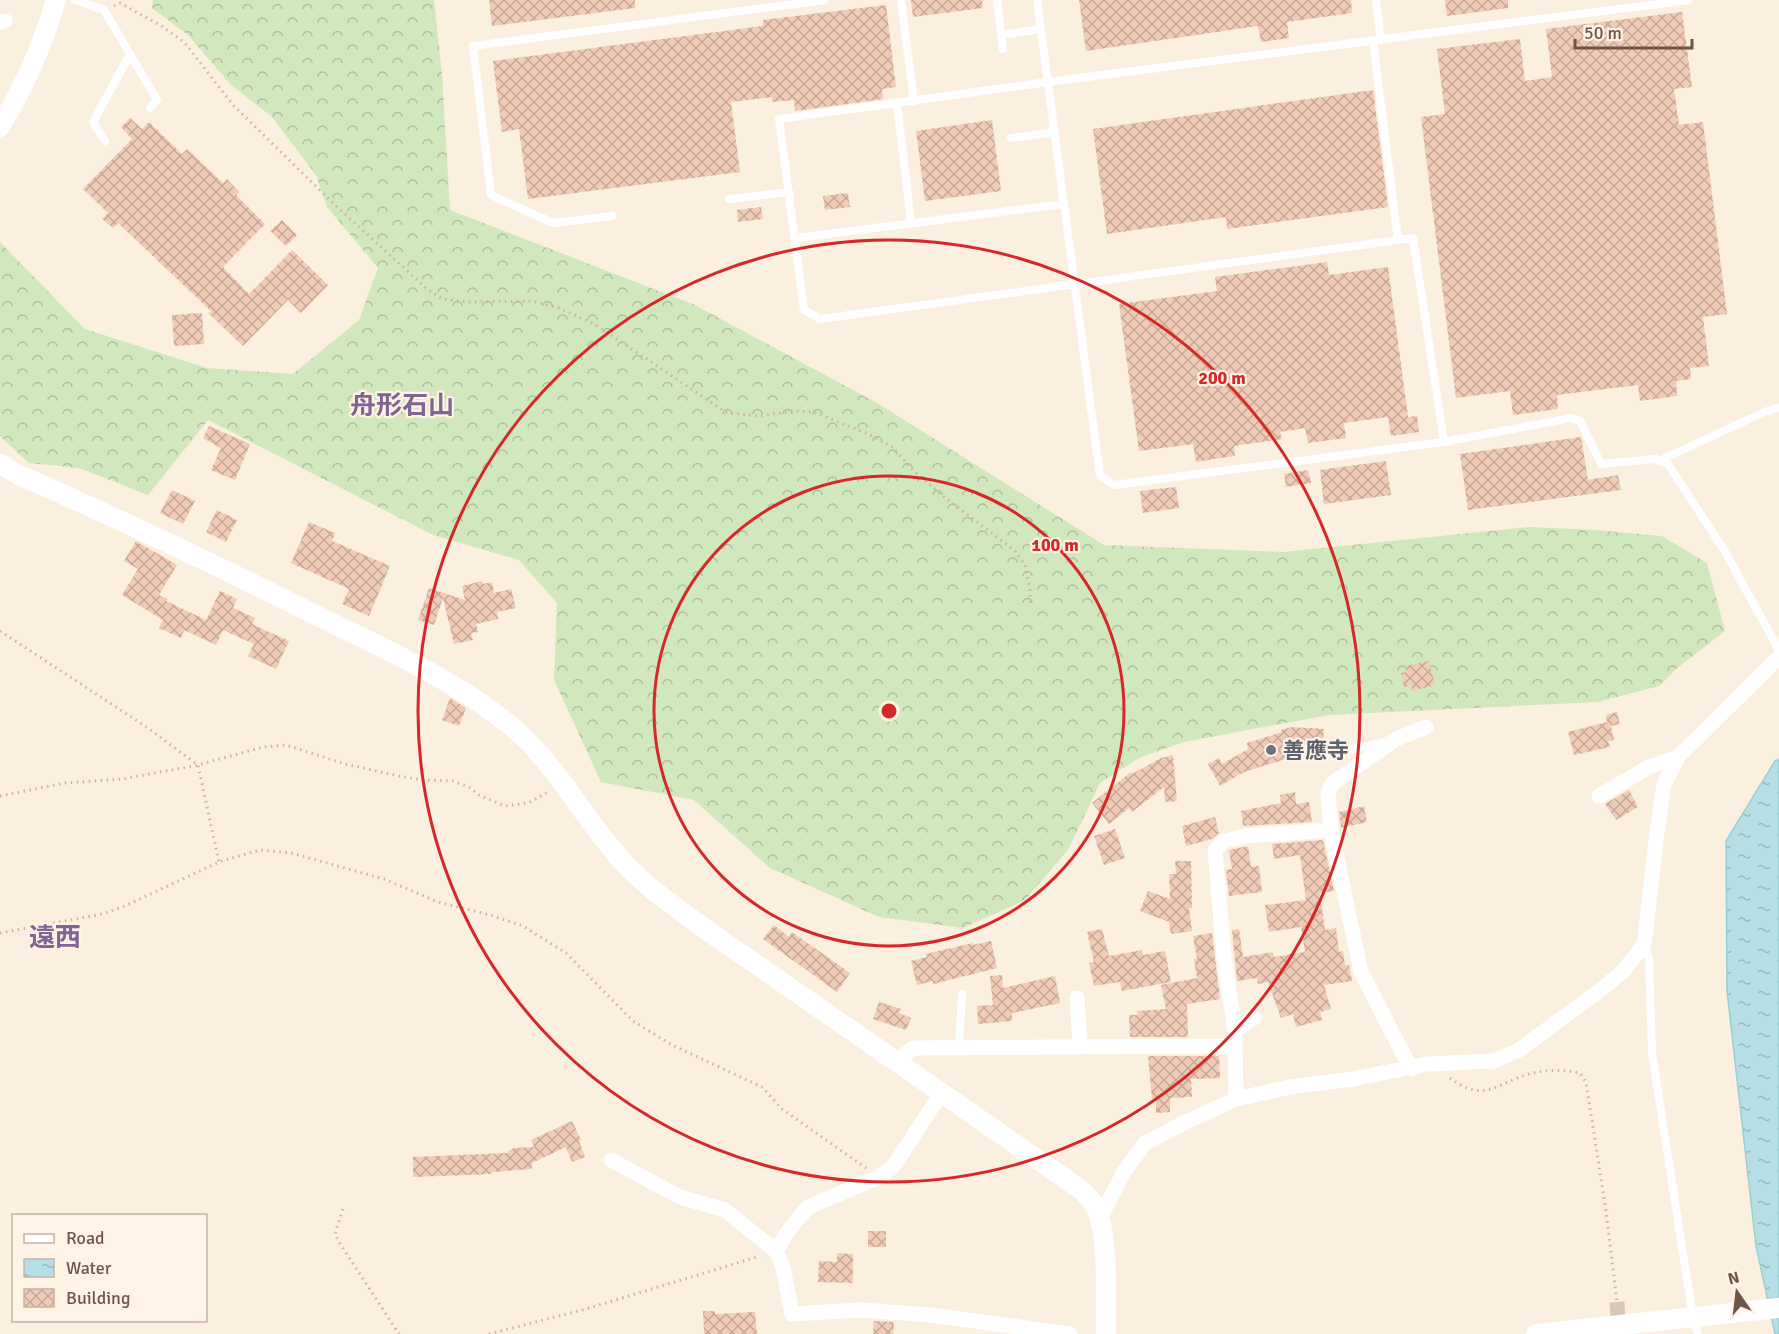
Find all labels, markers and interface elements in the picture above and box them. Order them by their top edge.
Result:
scale bar [1575,12,1692,50]
text: 50 m [1584,22,1622,44]
text: 200 m [1198,367,1246,389]
district label: 舟形石山 [350,390,454,422]
text: 100 m [1031,534,1079,556]
centre of rings [879,701,899,721]
place label: 善應寺 [1283,737,1349,764]
marker: 善應寺 [1264,743,1278,757]
district label: 遠西 [29,922,81,954]
legend [12,1214,207,1322]
text: Road [66,1227,105,1249]
text: Water [66,1257,112,1279]
north arrow [1707,1262,1767,1322]
text: N [1726,1267,1741,1289]
text: Building [66,1287,130,1309]

